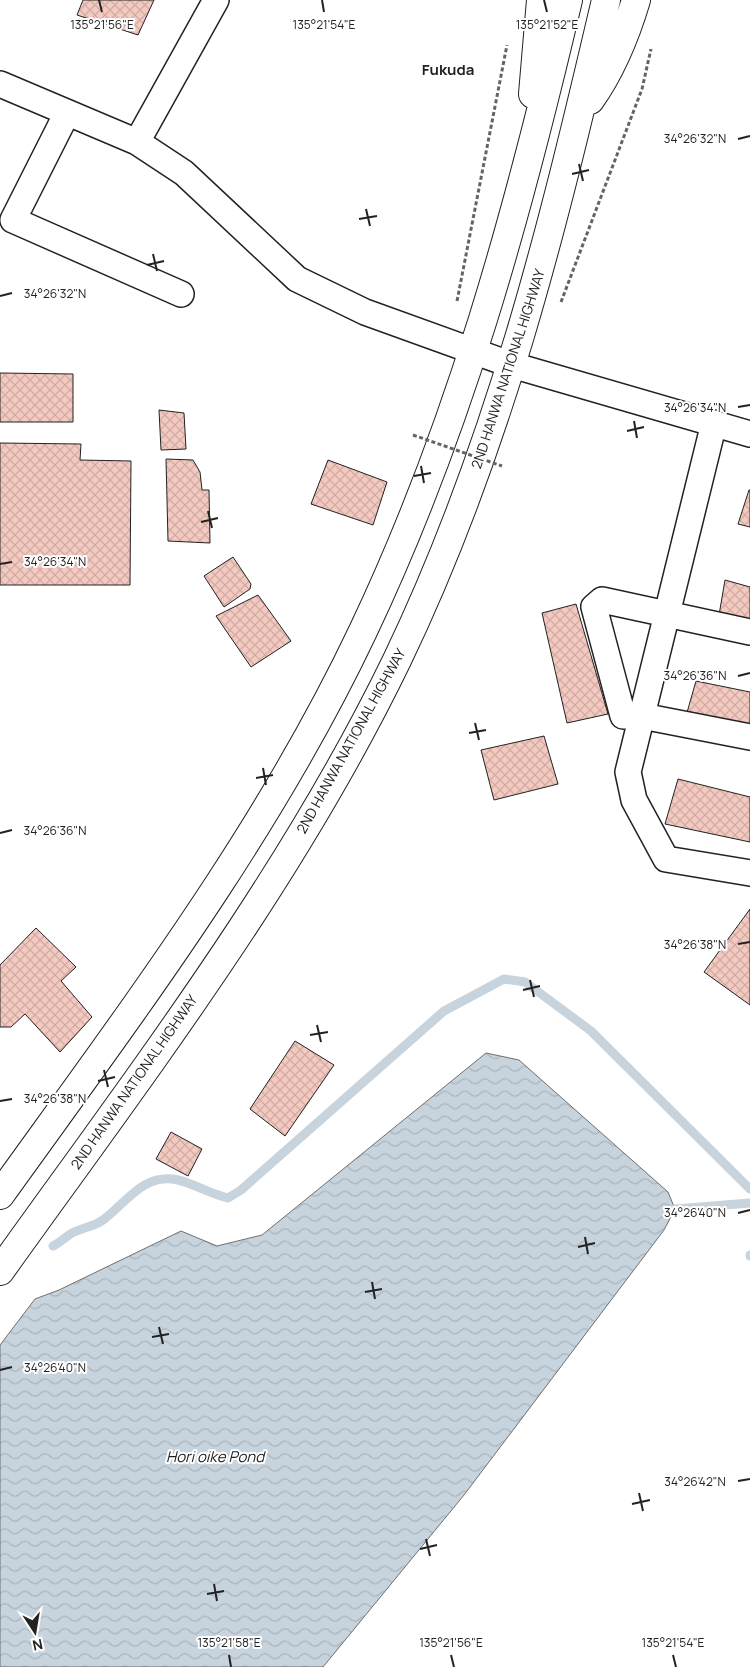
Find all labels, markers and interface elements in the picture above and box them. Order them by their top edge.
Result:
text: 135°21'56"E [70,16,134,33]
text: 135°21'54"E [293,16,356,33]
text: 135°21'52"E [516,16,579,33]
district label: Fukuda [422,59,474,80]
text: 34°26'32"N [664,130,726,147]
street label: 2ND HANWA NATIONAL HIGHWAY [466,266,549,471]
text: 34°26'32"N [24,285,86,302]
text: 34°26'34"N [664,399,726,416]
text: 34°26'34"N [24,553,86,570]
street label: 2ND HANWA NATIONAL HIGHWAY [292,645,410,837]
text: 34°26'36"N [664,667,726,684]
text: 34°26'36"N [24,822,86,839]
text: 34°26'38"N [664,936,726,953]
street label: 2ND HANWA NATIONAL HIGHWAY [66,991,201,1173]
text: 34°26'38"N [24,1090,86,1107]
text: 34°26'40"N [664,1204,726,1221]
text: 34°26'40"N [24,1359,86,1376]
water label: Hori oike Pond [166,1446,266,1467]
text: 34°26'42"N [664,1473,726,1490]
north arrow [10,1607,60,1657]
text: 135°21'58"E [197,1634,261,1651]
text: 135°21'56"E [419,1634,483,1651]
text: 135°21'54"E [642,1634,705,1651]
text: N [31,1635,45,1656]

